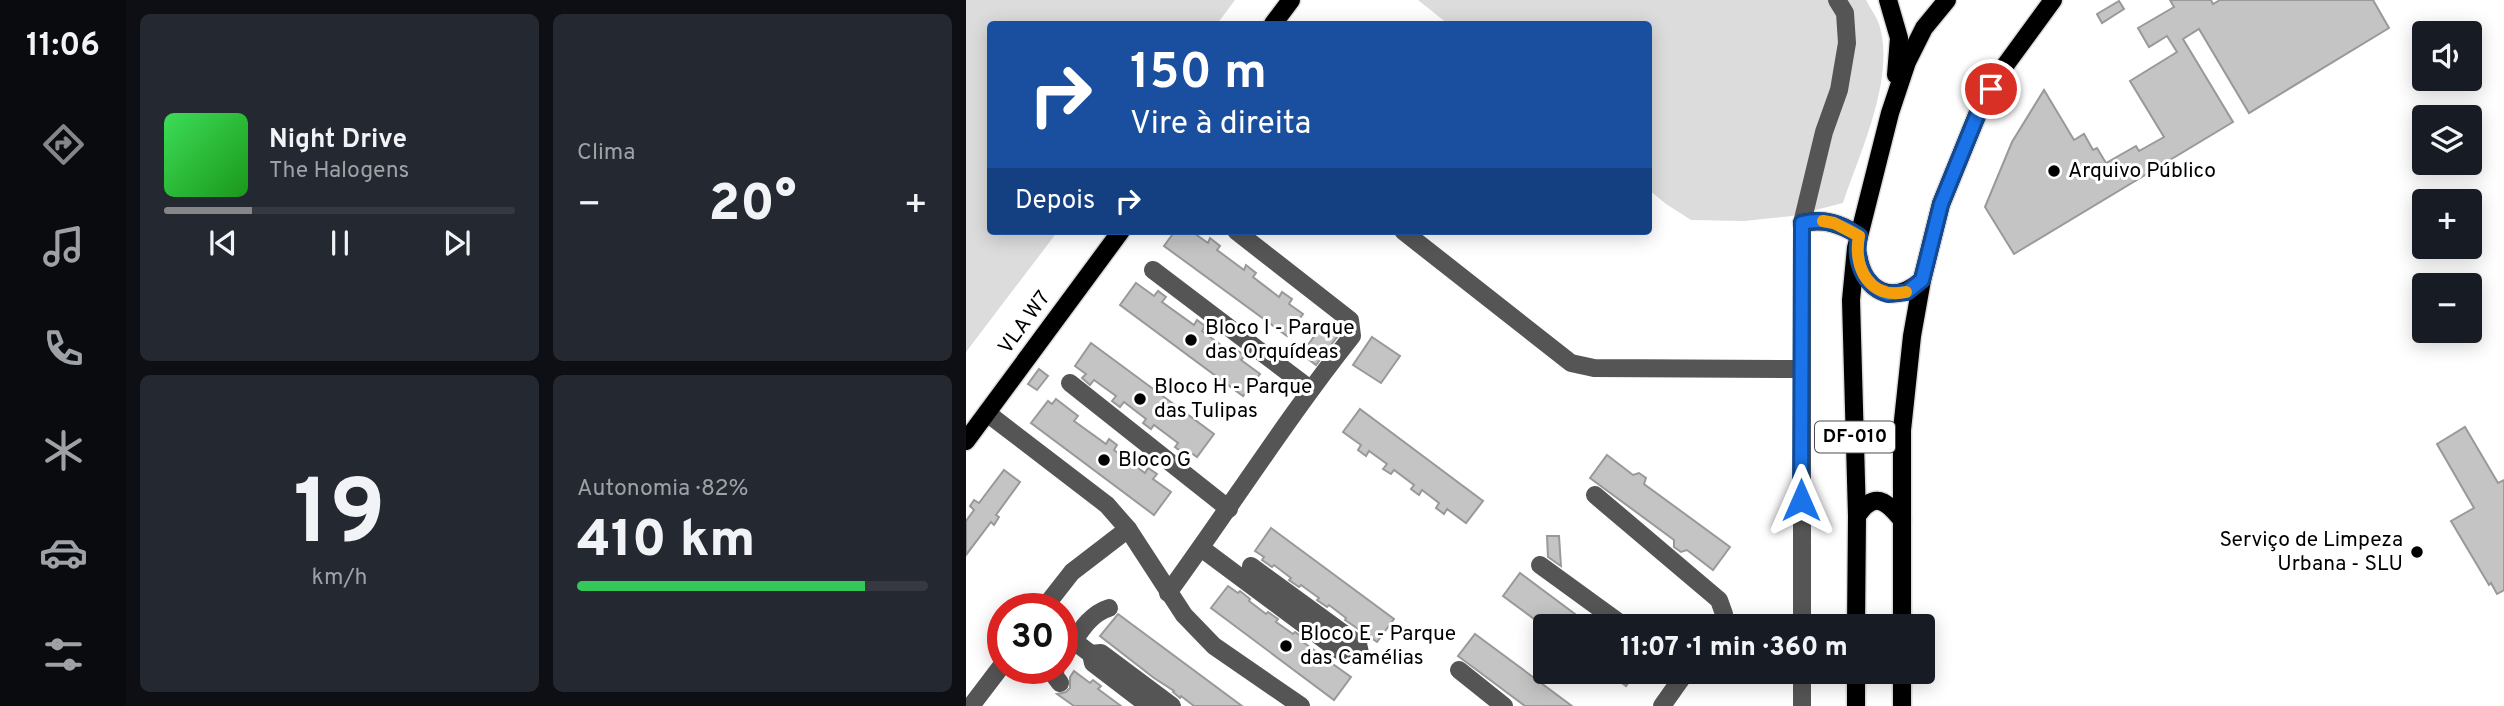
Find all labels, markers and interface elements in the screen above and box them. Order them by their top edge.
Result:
map controls [2412,21,2482,343]
button: sound [2412,21,2482,91]
text: 11:06 [26,27,100,67]
text: 150 m [1130,44,1267,106]
icon: right [1015,49,1106,140]
pin [1961,59,2021,119]
icon: arrive [1972,70,2010,108]
text: Vire à direita [1130,105,1311,145]
button: layers [2412,105,2482,175]
icon: directions [39,120,88,169]
text: Night Drive [269,124,407,157]
text: Clima [577,139,635,168]
text: The Halogens [269,157,409,186]
place label: Arquivo Público [2068,158,2216,185]
marker: Arquivo Público [2046,163,2062,179]
text: 20° [708,173,797,239]
text: − [577,182,602,231]
text: + [903,182,928,231]
icon: right [1109,182,1147,220]
text: Depois [1015,185,1095,218]
button: + [2412,189,2482,259]
icon: music [39,222,88,271]
icon: previous [204,224,242,262]
icon: pause [321,224,359,262]
icon: next [438,224,476,262]
button: − [2412,273,2482,343]
street label: VLA W7 [993,286,1057,360]
place label: Bloco I - Parque das Orquídeas [1205,315,1354,366]
icon: phone [39,324,88,373]
marker: Bloco I - Parque das Orquídeas [1183,332,1199,348]
place label: Bloco H - Parque das Tulipas [1154,374,1312,425]
marker: Bloco H - Parque das Tulipas [1132,391,1148,407]
road number: DF-010 [1815,422,1895,452]
icon: climate [39,426,88,475]
place label: Bloco G [1118,447,1191,474]
marker: Bloco G [1096,452,1112,468]
text: 19 [293,461,386,576]
position arrow [1764,463,1838,537]
text: Autonomia · 82% [577,475,749,504]
text: 410 km [577,509,755,575]
place label: Serviço de Limpeza Urbana - SLU [2219,527,2403,578]
icon: car [39,528,88,577]
marker: Serviço de Limpeza Urbana - SLU [2409,544,2425,560]
text: km/h [312,564,367,593]
speed limit sign: 30 [987,593,1078,684]
place label: Bloco E - Parque das Camélias [1300,621,1456,672]
icon: filters [39,630,88,679]
text: 11:07 · 1 min · 360 m [1620,632,1848,665]
marker: Bloco E - Parque das Camélias [1278,638,1294,654]

